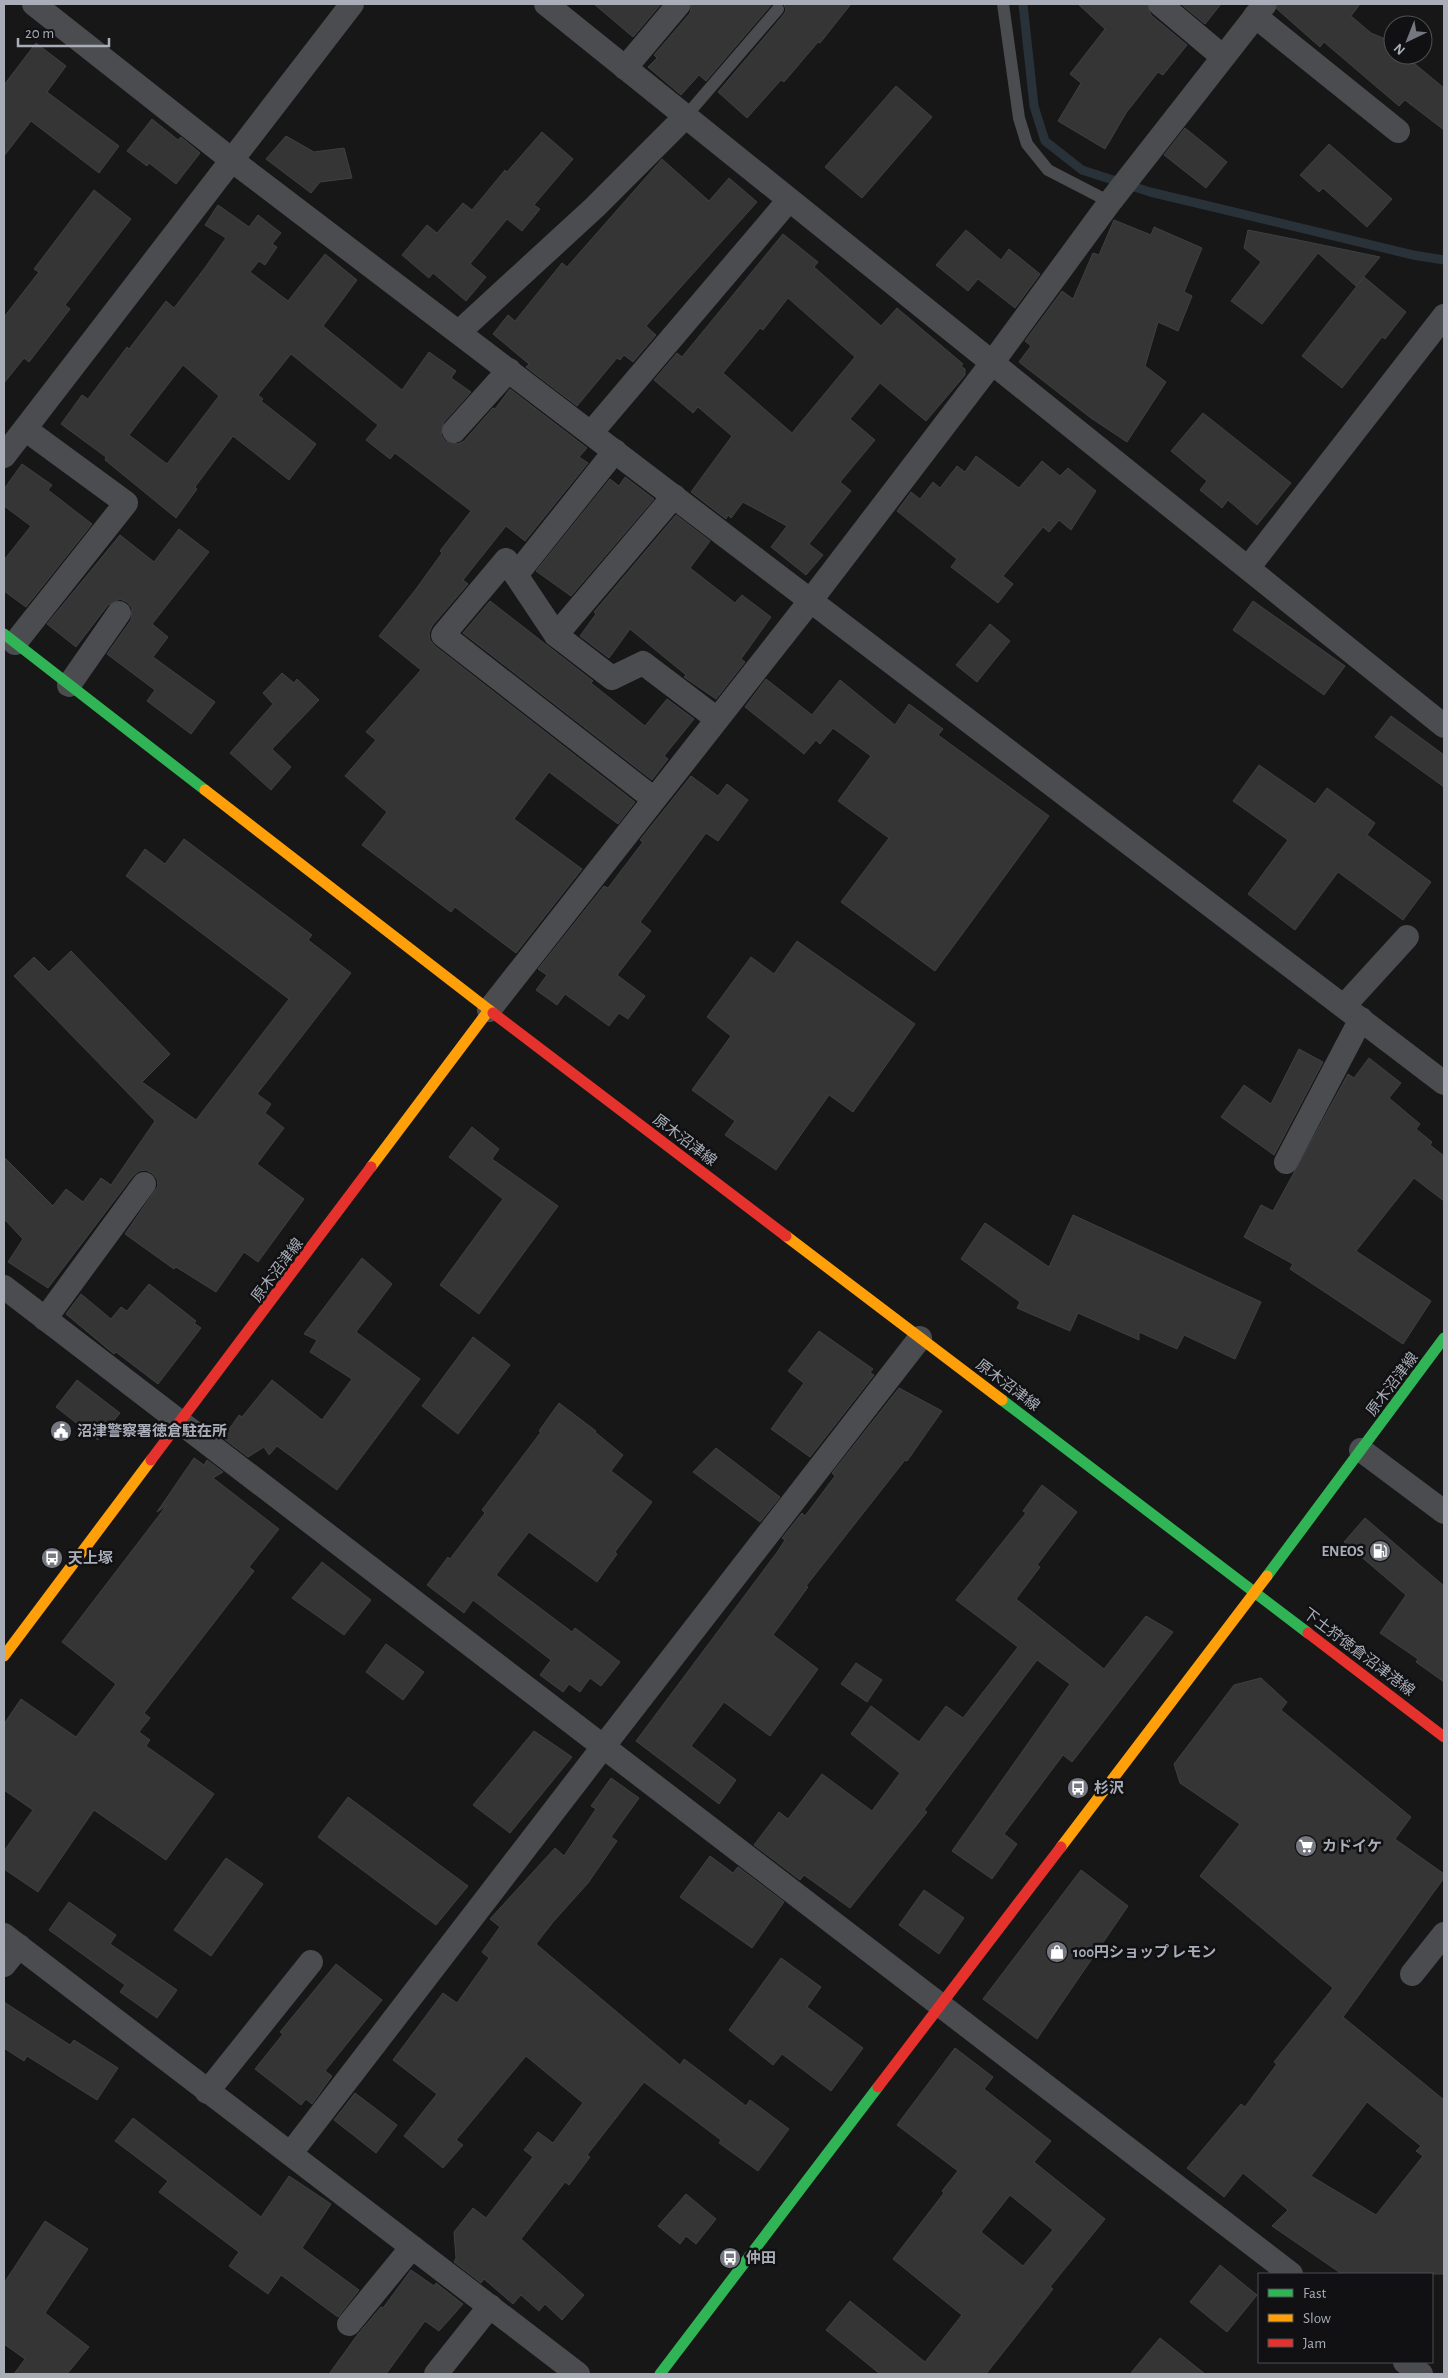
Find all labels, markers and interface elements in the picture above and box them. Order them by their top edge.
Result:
scale bar [18,15,109,47]
north arrow [1383,15,1433,65]
text: 20 m [25,26,54,41]
text: N [1391,40,1408,57]
street label: 原木沼津線 [650,1111,720,1169]
street label: 原木沼津線 [248,1235,306,1305]
street label: 原木沼津線 [1363,1349,1421,1419]
street label: 原木沼津線 [973,1356,1043,1414]
public building icon: 沼津警察署徳倉駐在所 [49,1419,73,1443]
place label: 沼津警察署徳倉駐在所 [77,1423,227,1439]
fuel station icon: ENEOS [1368,1539,1392,1563]
place label: ENEOS [1321,1544,1364,1559]
bus stop icon: 天上塚 [40,1546,64,1570]
place label: 天上塚 [68,1550,113,1566]
street label: 下土狩徳倉沼津港線 [1300,1605,1418,1699]
bus stop icon: 杉沢 [1066,1776,1090,1800]
place label: 杉沢 [1094,1780,1124,1796]
supermarket icon: カドイケ [1294,1834,1318,1858]
place label: カドイケ [1322,1838,1382,1854]
shop icon: 100円ショップ レモン [1045,1940,1069,1964]
place label: 100円ショップ レモン [1073,1944,1216,1960]
bus stop icon: 仲田 [718,2246,742,2270]
place label: 仲田 [746,2249,776,2266]
legend [1258,2273,1433,2363]
text: Fast [1303,2286,1327,2301]
text: Slow [1303,2311,1331,2326]
text: Jam [1303,2336,1326,2351]

